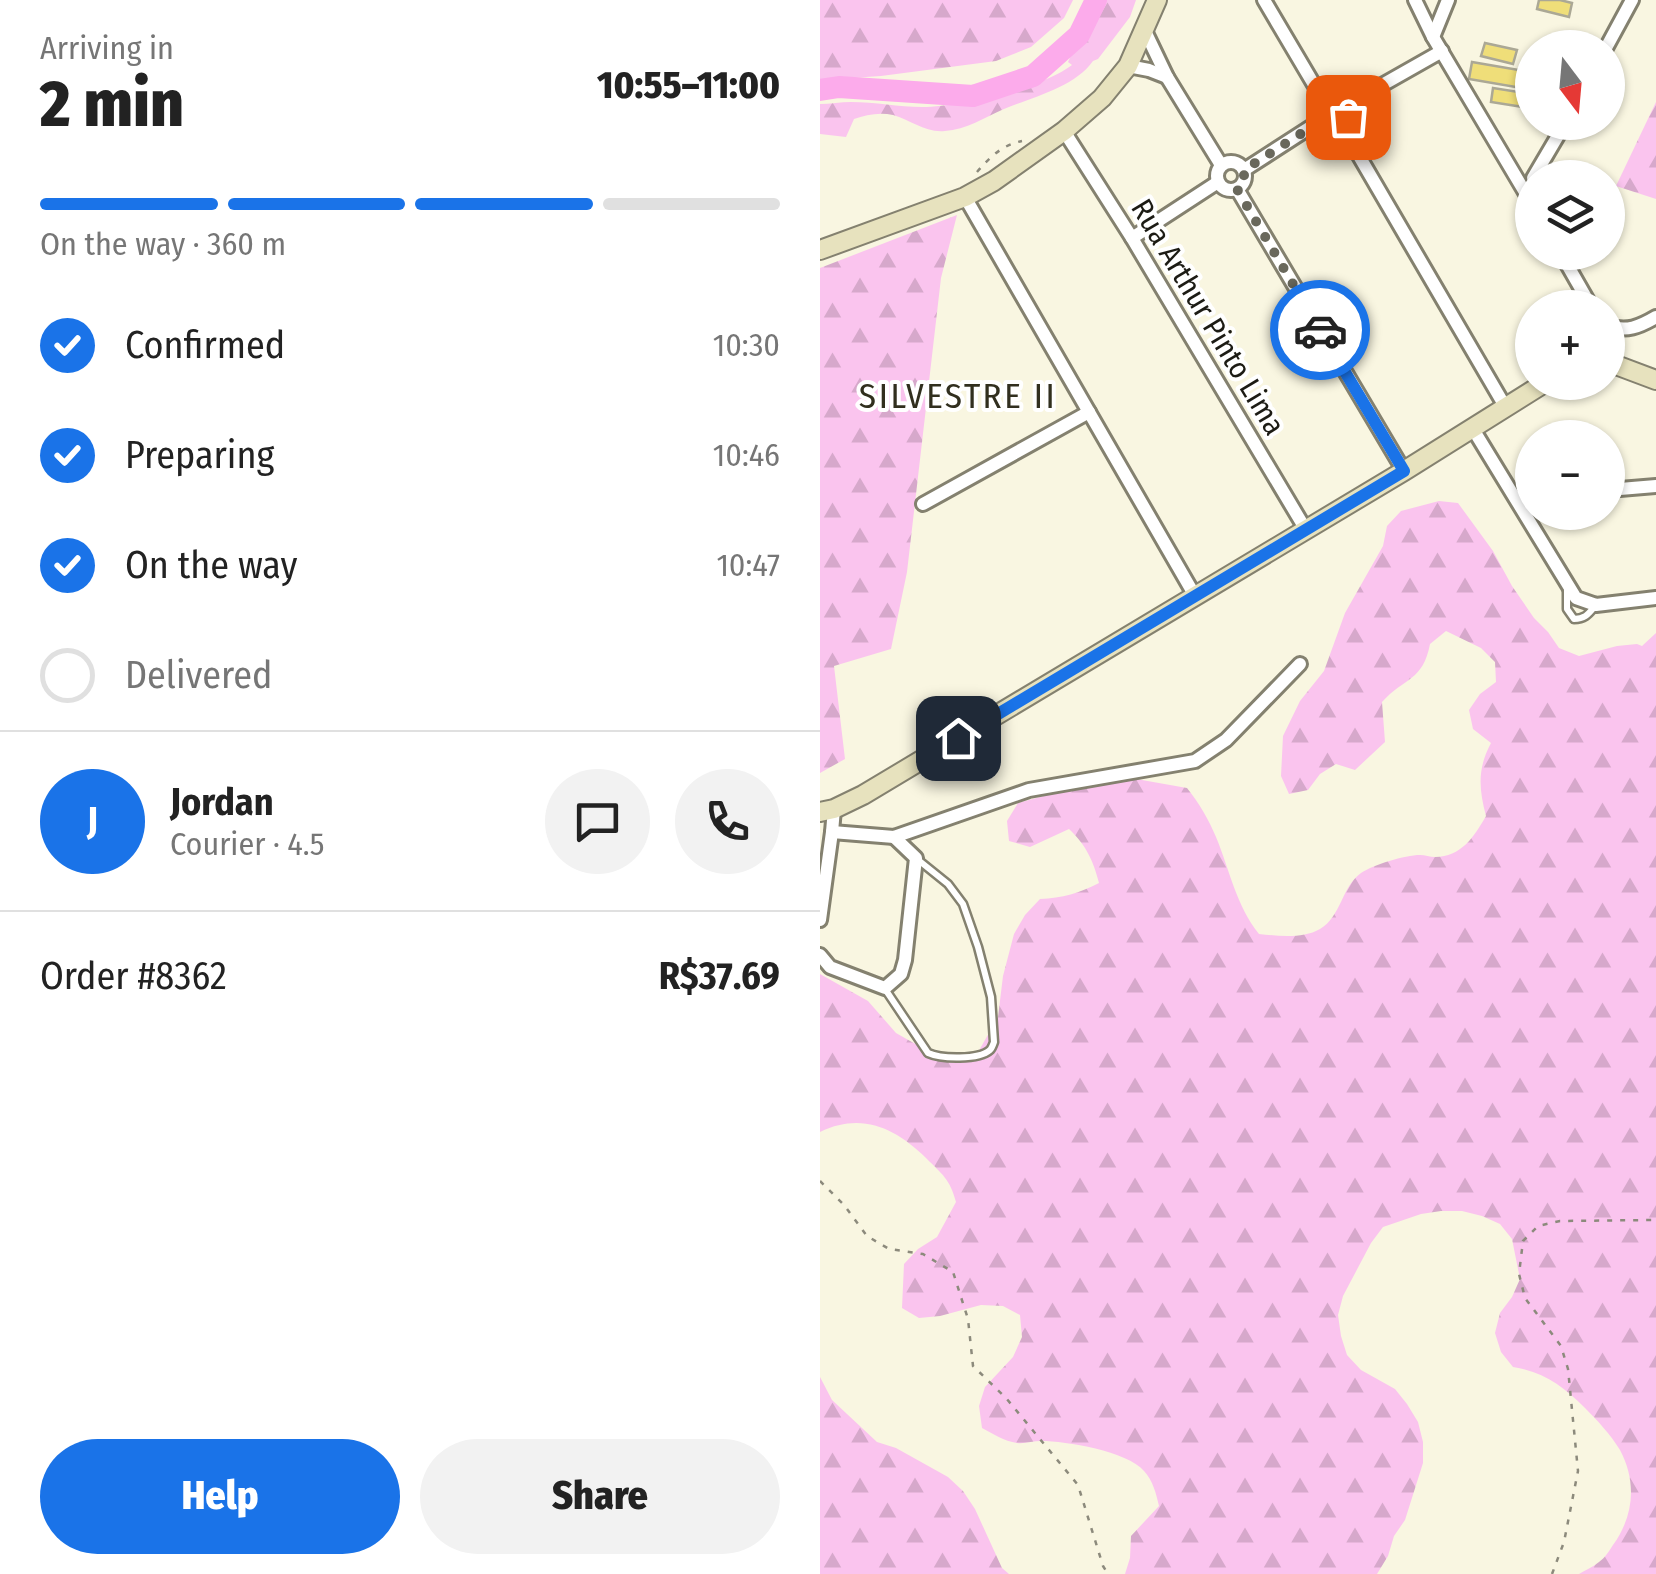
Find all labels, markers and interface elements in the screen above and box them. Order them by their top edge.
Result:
text: Arriving in [40,29,174,67]
north arrow [1515,30,1625,140]
map controls [1515,30,1625,530]
text: 10:55–11:00 [597,62,780,108]
text: 2 min [40,65,184,143]
pin [1306,75,1391,160]
icon: bag [1321,90,1376,145]
button: layers [1515,160,1625,270]
street label: Rua Arthur Pinto Lima [1123,193,1293,441]
text: On the way · 360 m [40,225,286,263]
courier [1270,280,1370,380]
button: + [1515,290,1625,400]
icon: car [1293,303,1348,358]
icon: check [40,318,95,373]
text: Confirmed [125,322,285,368]
text: 10:30 [713,326,780,364]
district label: SILVESTRE II [859,375,1057,417]
button: − [1515,420,1625,530]
icon: check [40,428,95,483]
text: Preparing [125,432,274,478]
text: 10:46 [713,436,780,474]
icon: check [40,538,95,593]
text: On the way [125,542,297,588]
text: 10:47 [716,546,780,584]
text: Delivered [125,652,272,698]
pin [916,696,1001,781]
icon: home [931,711,986,766]
button: chat [545,769,650,874]
button: phone [675,769,780,874]
text: Jordan [170,779,274,825]
text: J [87,798,98,844]
text: Courier · 4.5 [170,825,325,863]
text: Order #8362 [40,953,227,999]
text: R$37.69 [659,953,780,999]
button: Help [40,1439,400,1554]
button: Share [420,1439,780,1554]

